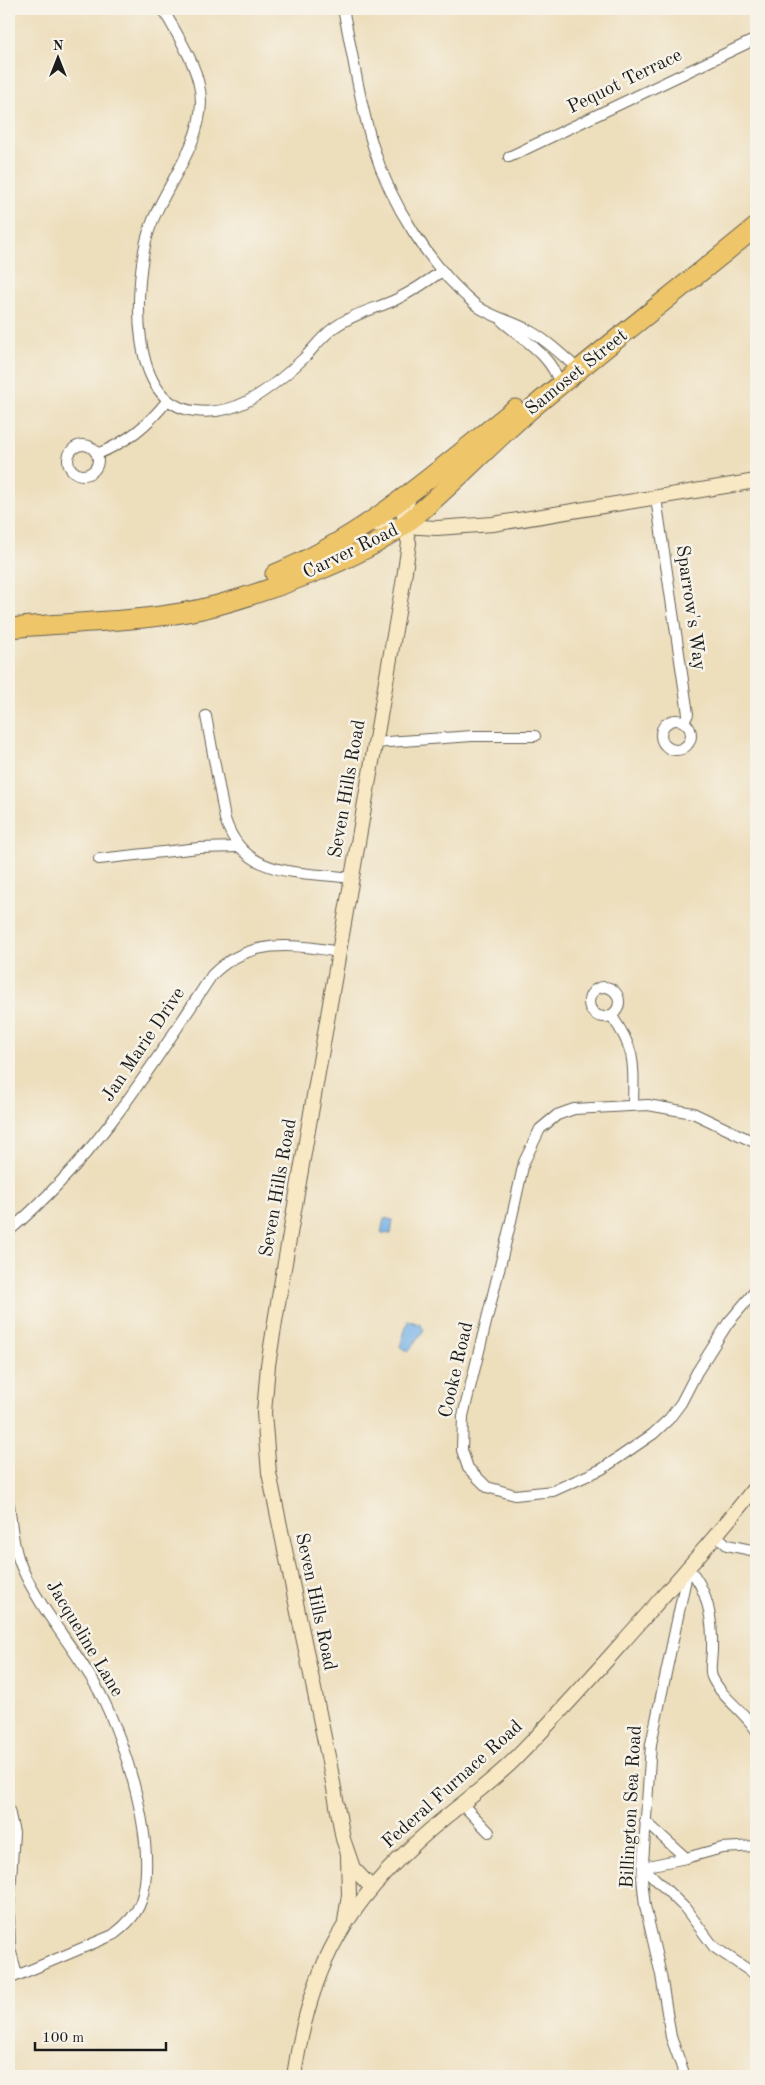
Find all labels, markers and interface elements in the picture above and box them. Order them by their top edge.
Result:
north arrow [32,32,82,82]
text: N [53,39,64,53]
street label: Pequot Terrace [565,46,685,118]
street label: Samoset Street [522,326,632,420]
street label: Carver Road [300,521,402,583]
street label: Sparrow's Way [672,544,708,672]
street label: Seven Hills Road [326,718,370,860]
street label: Jan Marie Drive [99,984,189,1106]
street label: Seven Hills Road [257,1117,301,1259]
street label: Cooke Road [437,1320,477,1420]
street label: Seven Hills Road [291,1531,339,1673]
street label: Jacqueline Lane [42,1578,126,1700]
street label: Federal Furnace Road [379,1717,527,1853]
street label: Billington Sea Road [618,1725,646,1889]
scale bar [35,2020,166,2052]
text: 100 m [42,2031,84,2046]

